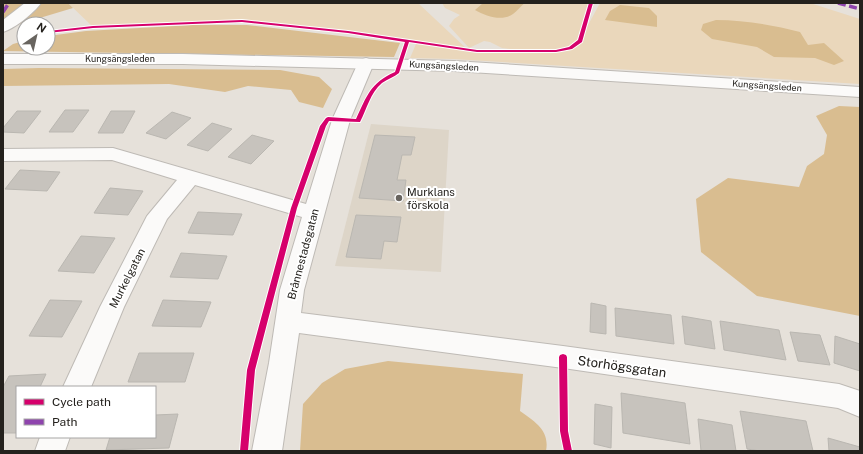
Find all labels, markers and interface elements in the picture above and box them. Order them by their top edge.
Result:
north arrow [16,16,56,56]
text: N [35,20,49,35]
street label: Kungsängsleden [85,53,155,64]
street label: Kungsängsleden [409,58,479,73]
street label: Kungsängsleden [732,78,802,93]
place label: Murklans förskola [407,186,455,211]
marker: Murklans förskola [394,193,404,203]
street label: Brånnestadsgatan [285,207,321,301]
street label: Murkelgatan [107,246,147,310]
street label: Storhögsgatan [577,353,667,380]
legend [16,386,156,438]
text: Cycle path [52,395,111,409]
text: Path [52,415,78,429]

